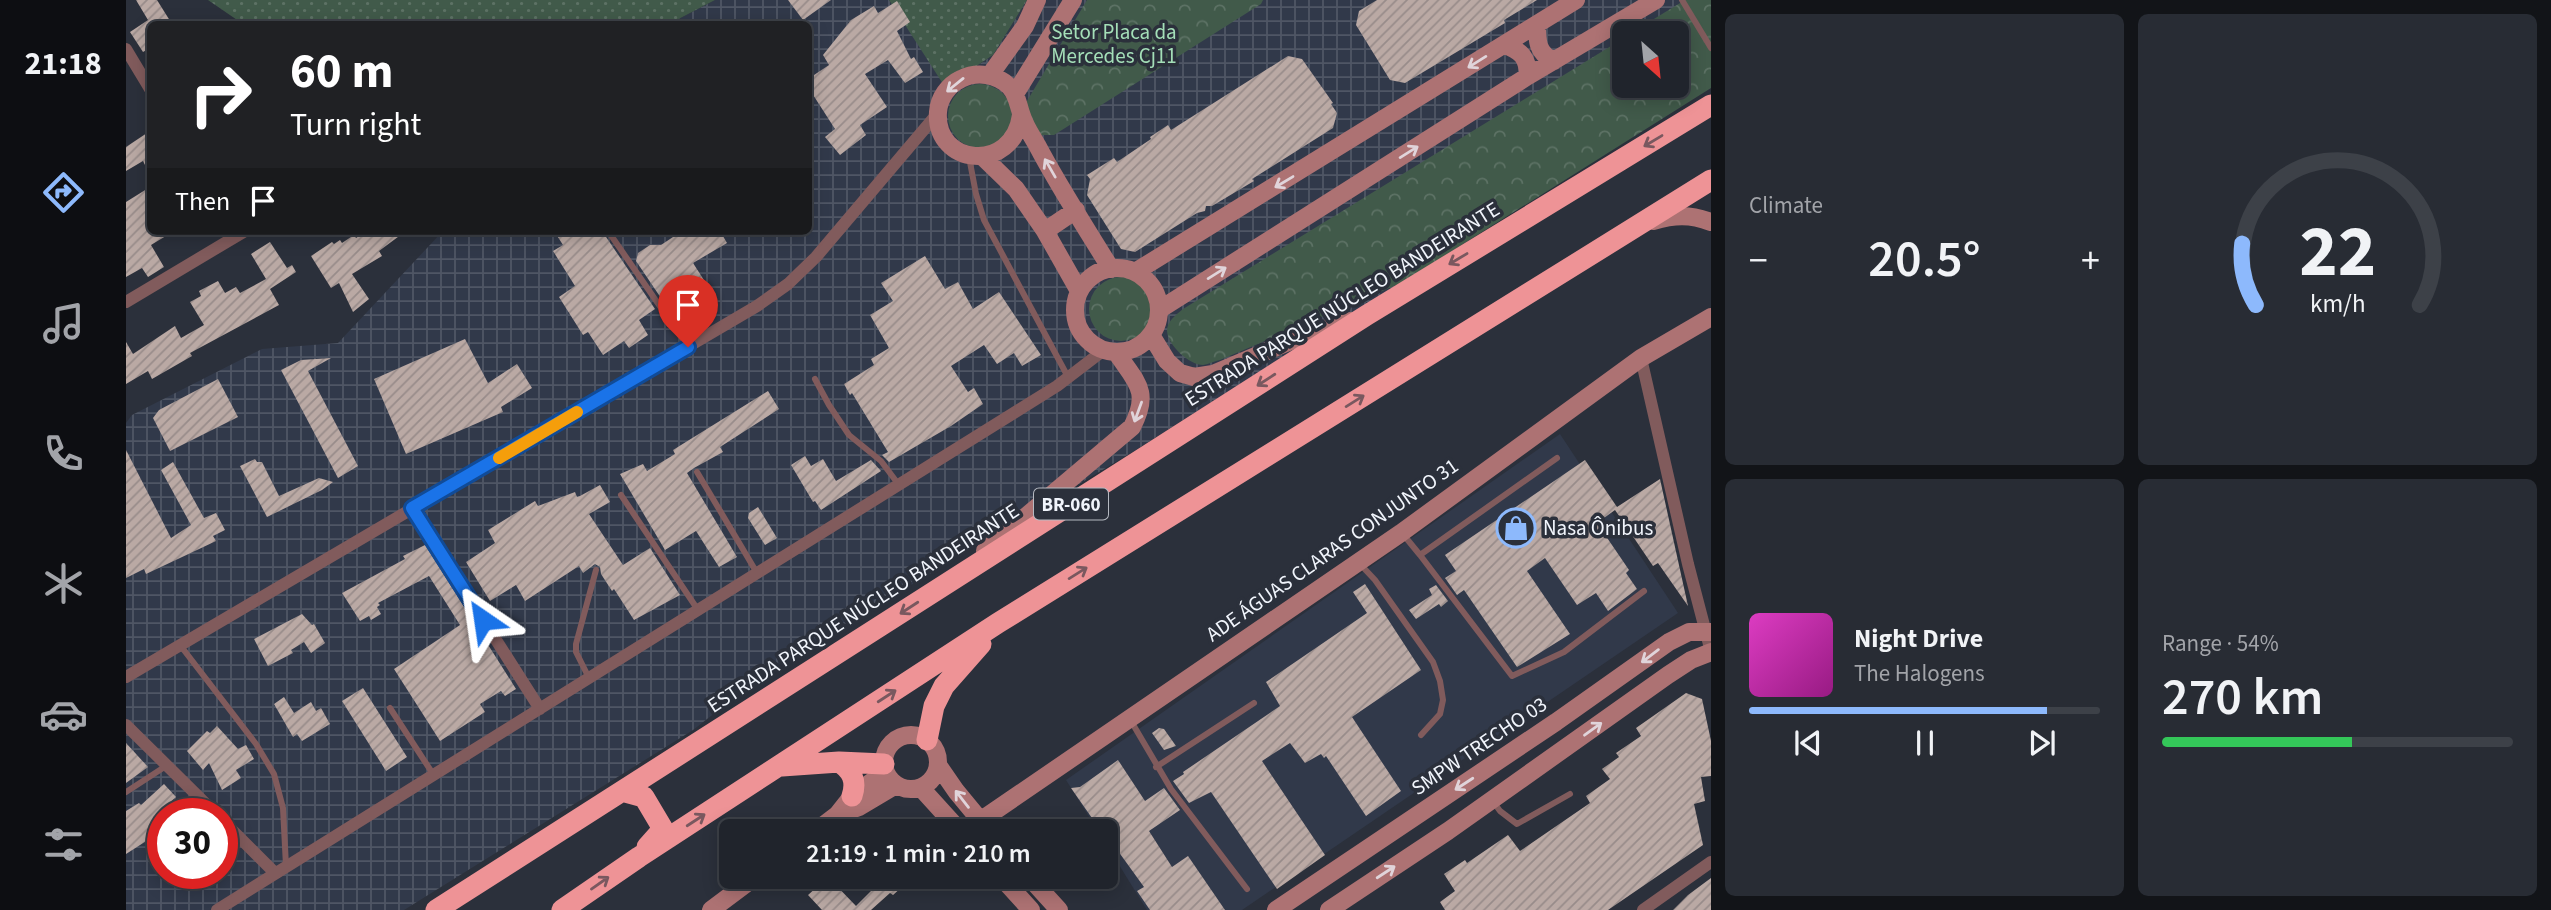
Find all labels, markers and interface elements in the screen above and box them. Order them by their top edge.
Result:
park label: Setor Placa da Mercedes Cj11 [1051,17,1177,71]
north arrow [1612,21,1689,98]
map controls [1612,21,1689,98]
text: 60 m [290,37,394,107]
text: 21:18 [24,41,102,87]
icon: right [175,49,266,140]
one-way arrow [1467,55,1487,69]
one-way arrow [946,77,964,92]
text: Turn right [290,102,421,148]
one-way arrow [1643,134,1663,148]
one-way arrow [1398,144,1418,158]
one-way arrow [1043,159,1057,179]
icon: directions [39,168,88,217]
one-way arrow [1274,176,1294,190]
icon: arrive [244,182,282,220]
text: Then [175,183,230,220]
text: Climate [1749,189,1823,222]
street label: ESTRADA PARQUE NÚCLEO BANDEIRANTE [1179,194,1505,414]
text: 22 [2299,201,2376,305]
text: 20.5° [1868,223,1981,297]
text: − [1749,234,1768,288]
text: + [2081,234,2100,288]
one-way arrow [1449,253,1469,267]
one-way arrow [1206,266,1226,280]
pin [658,275,718,347]
icon: arrive [669,286,707,324]
text: km/h [2310,286,2365,322]
icon: music [39,299,88,348]
one-way arrow [1256,373,1276,387]
one-way arrow [1344,394,1364,408]
one-way arrow [1131,401,1143,422]
icon: phone [39,429,88,478]
street label: ADE ÁGUAS CLARAS CONJUNTO 31 [1200,451,1464,649]
road number: BR-060 [1034,489,1108,520]
street label: ESTRADA PARQUE NÚCLEO BANDEIRANTE [701,496,1025,720]
shop icon: Nasa Ônibus [1495,507,1537,549]
place label: Nasa Ônibus [1543,513,1653,543]
icon: climate [39,559,88,608]
one-way arrow [1068,566,1088,580]
position arrow [446,583,520,657]
one-way arrow [900,601,919,616]
text: Night Drive [1854,620,1983,657]
text: Range · 54% [2162,627,2279,660]
one-way arrow [1641,648,1660,663]
text: The Halogens [1854,657,1985,690]
text: 270 km [2162,661,2323,735]
one-way arrow [877,689,896,703]
street label: SMPW TRECHO 03 [1405,689,1553,803]
icon: car [39,690,88,739]
one-way arrow [1583,722,1602,736]
icon: previous [1789,724,1827,762]
icon: pause [1906,724,1944,762]
icon: next [2023,724,2061,762]
one-way arrow [1454,777,1474,791]
one-way arrow [955,790,970,808]
speed limit sign: 30 [147,798,238,889]
one-way arrow [686,813,705,827]
icon: filters [39,820,88,869]
text: 21:19 · 1 min · 210 m [806,835,1031,872]
one-way arrow [1376,865,1395,880]
one-way arrow [590,876,609,891]

